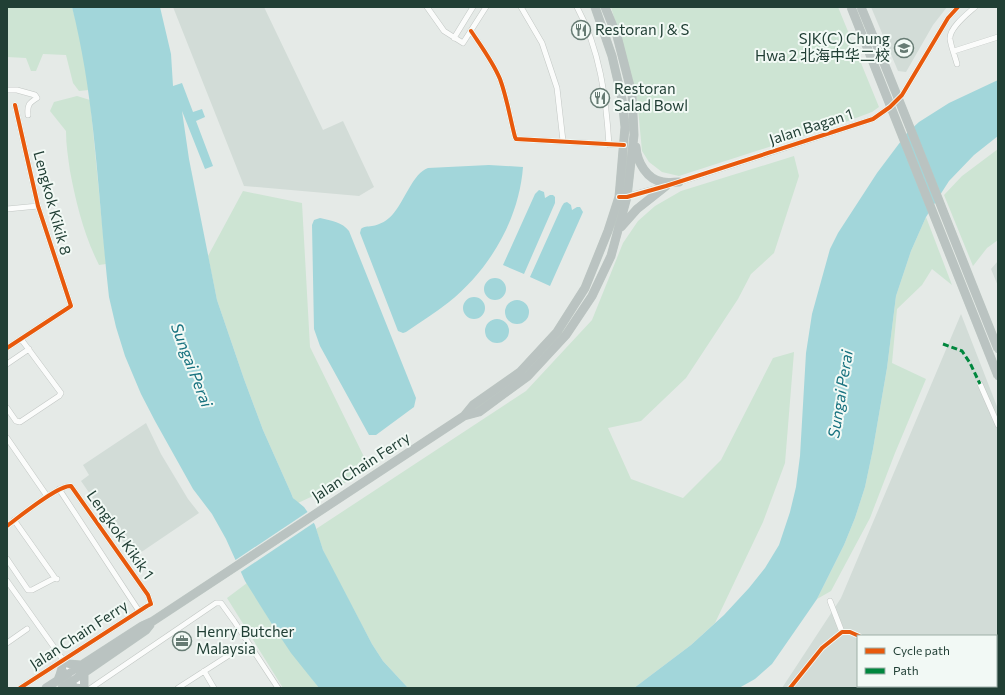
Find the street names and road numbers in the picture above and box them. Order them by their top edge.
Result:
street label: Jalan Bagan 1 [767,104,855,148]
street label: Lengkok Kikik 8 [30,149,76,257]
street label: Jalan Chain Ferry [308,428,413,505]
street label: Lengkok Kikik 1 [84,487,158,582]
street label: Jalan Chain Ferry [26,596,131,673]

